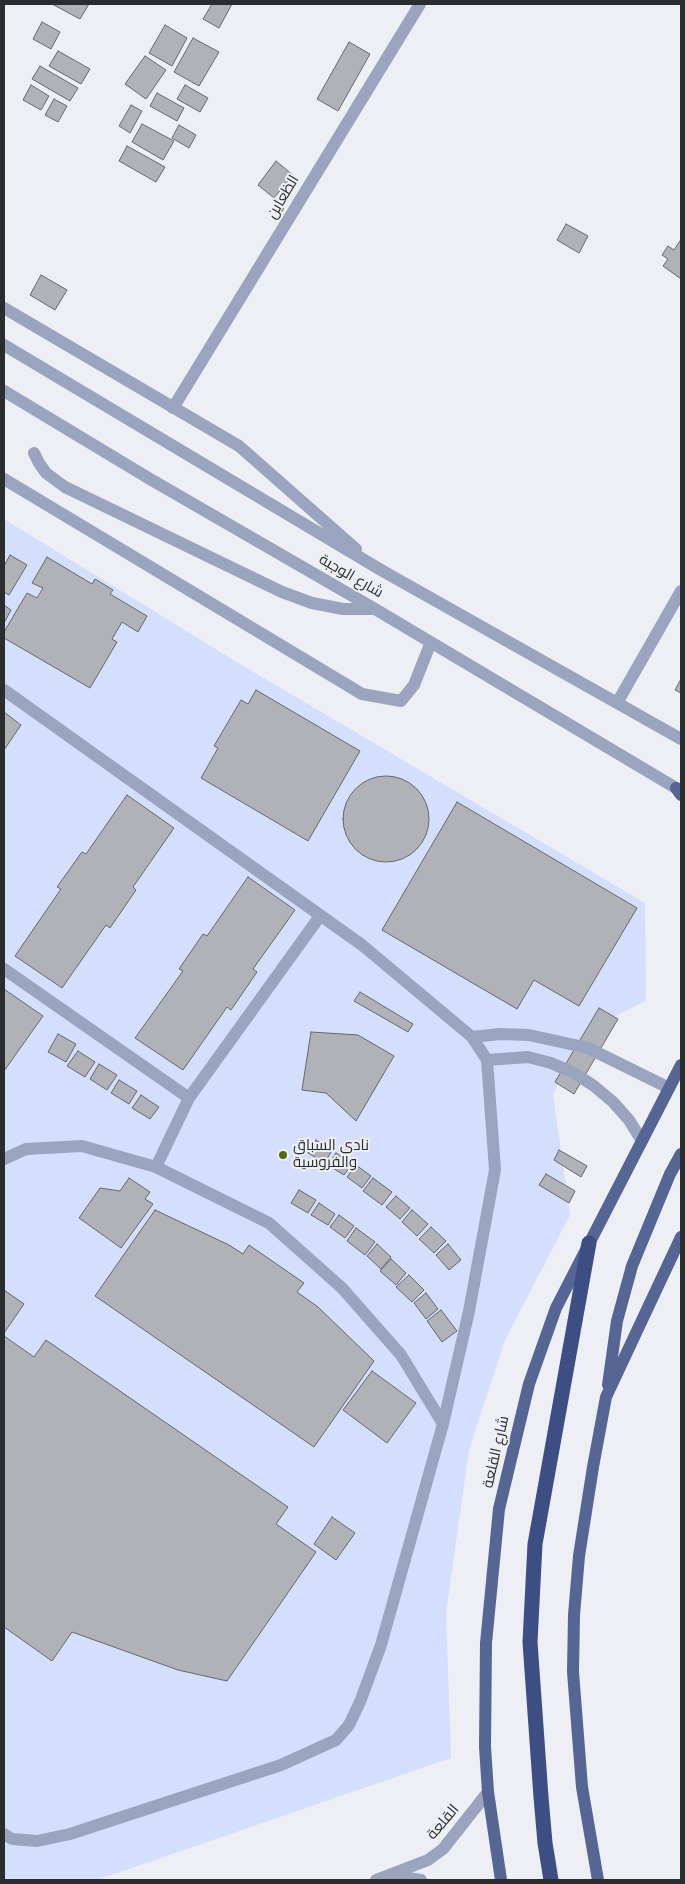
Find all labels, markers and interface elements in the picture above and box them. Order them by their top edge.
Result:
street label: الظعاين [263,172,303,222]
street label: شارع الوجبة [316,550,386,602]
place label: نادي السباق والفروسية [293,1137,369,1172]
marker: نادي السباق والفروسية [277,1149,289,1161]
street label: شارع القلعة [479,1414,513,1490]
street label: القلعة [423,1801,463,1843]

